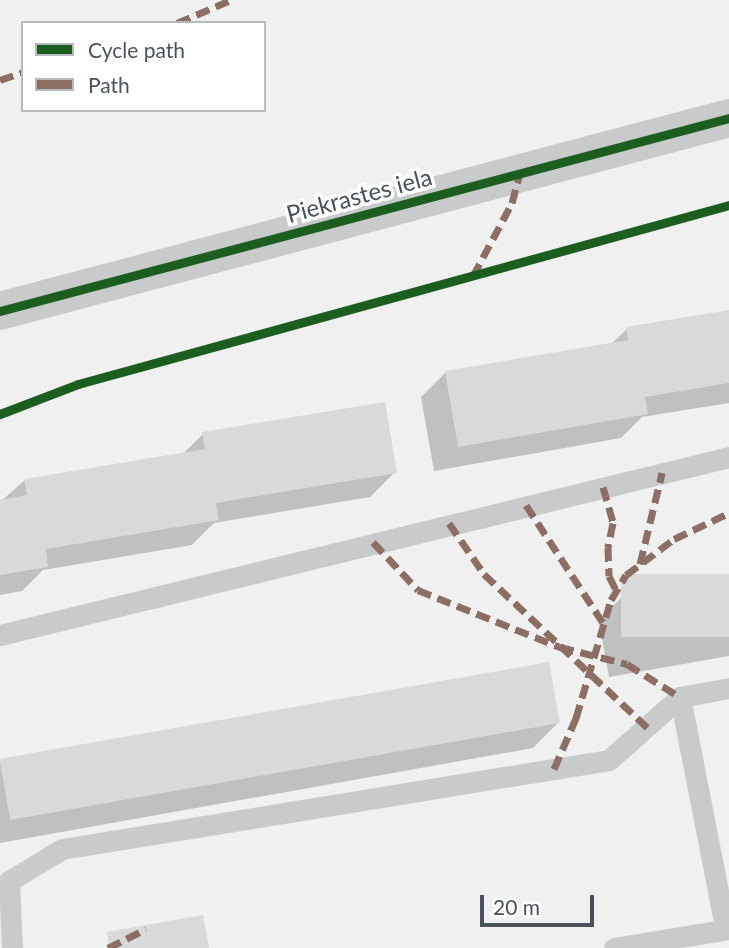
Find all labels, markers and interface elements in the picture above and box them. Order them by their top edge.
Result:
legend [21,21,266,112]
text: Cycle path [88,37,185,62]
text: Path [88,72,130,97]
street label: Piekrastes iela [283,162,435,228]
scale bar [484,881,598,925]
text: 20 m [493,894,540,919]

